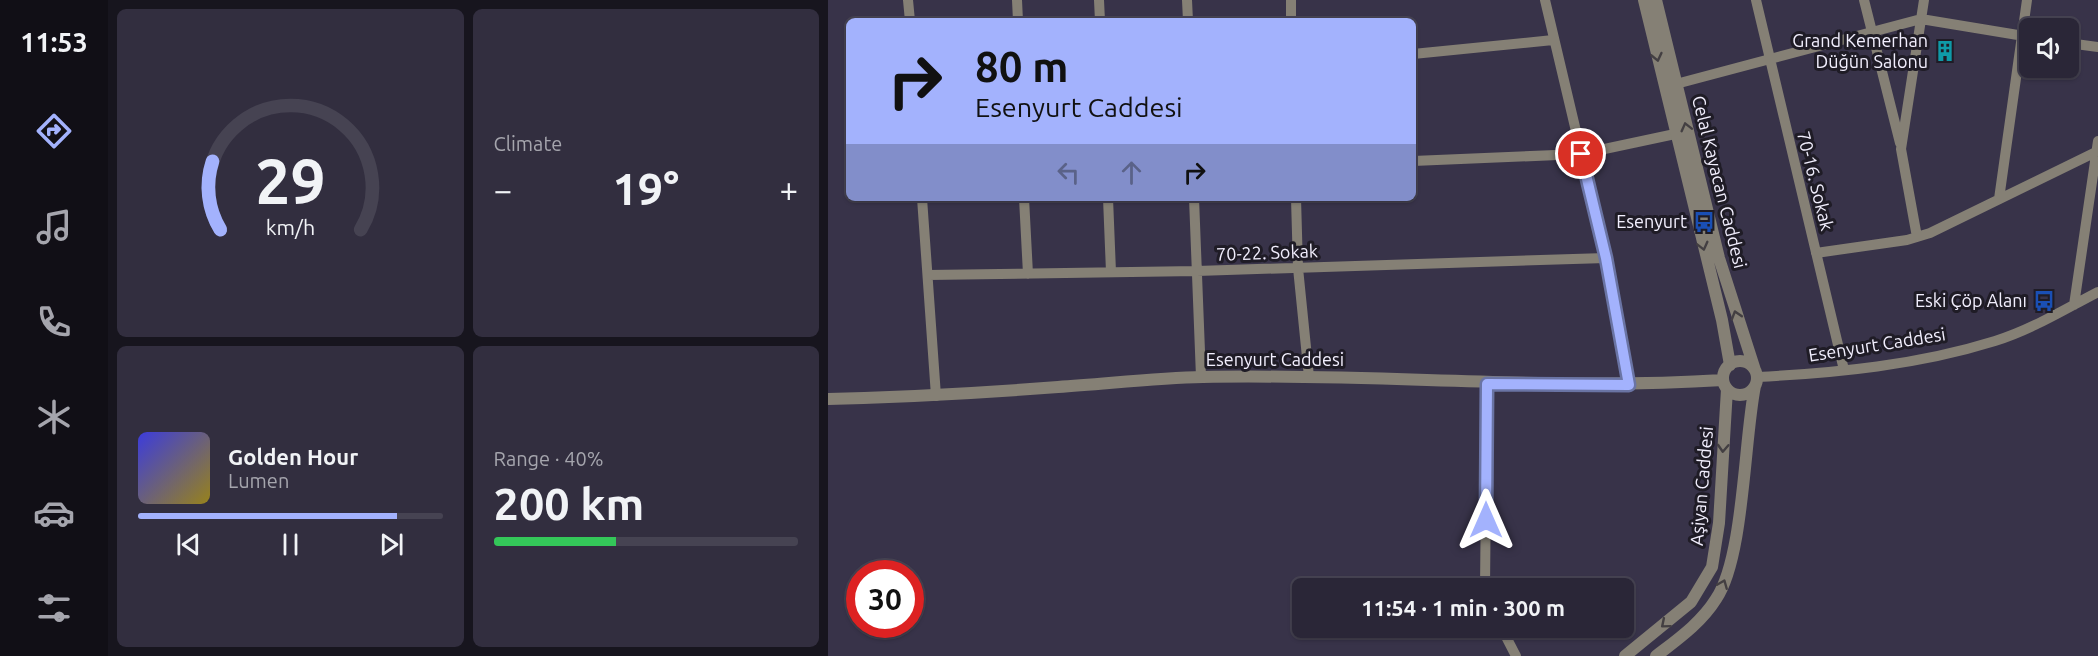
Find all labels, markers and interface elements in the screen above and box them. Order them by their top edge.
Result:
map controls [2019,18,2079,78]
button: sound [2019,18,2079,78]
text: 11:53 [20,27,88,57]
place label: Grand Kemerhan Düğün Salonu [1792,30,1928,71]
building icon: Grand Kemerhan Düğün Salonu [1933,39,1957,63]
icon: right [876,42,954,120]
text: 80 m [975,43,1069,90]
one-way arrow [1650,52,1663,62]
text: Esenyurt Caddesi [975,92,1183,122]
street label: Celal Kayacan Caddesi [1689,93,1751,270]
icon: directions [33,110,75,152]
one-way arrow [1681,122,1694,132]
pin [1555,128,1606,179]
street label: 70-16. Sokak [1794,129,1838,233]
text: Climate [494,132,562,155]
icon: arrive [1564,137,1597,170]
text: 29 [255,146,325,216]
icon: left [1052,156,1085,189]
icon: ahead [1115,156,1148,189]
icon: right [1178,156,1211,189]
text: 19° [612,163,679,214]
text: − [494,171,512,208]
text: + [779,171,798,208]
icon: music [33,206,75,248]
bus stop icon: Esenyurt [1692,210,1716,234]
place label: Esenyurt [1616,211,1687,231]
text: km/h [265,215,315,239]
street label: 70-22. Sokak [1216,240,1318,264]
one-way arrow [1696,241,1709,251]
bus stop icon: Eski Çöp Alanı [2032,289,2056,313]
place label: Eski Çöp Alanı [1915,290,2027,310]
icon: phone [33,301,75,343]
one-way arrow [1731,310,1744,321]
street label: Esenyurt Caddesi [1807,323,1947,365]
street label: Esenyurt Caddesi [1206,349,1344,369]
icon: climate [33,396,75,438]
street label: Aşiyan Caddesi [1686,425,1716,547]
one-way arrow [1717,443,1730,452]
text: Golden Hour [228,444,358,469]
text: Range · 40% [494,447,604,470]
text: Lumen [228,469,289,492]
text: 200 km [494,478,644,529]
position arrow [1454,488,1518,552]
icon: car [33,492,75,534]
icon: previous [172,528,205,561]
icon: pause [274,528,307,561]
icon: next [375,528,408,561]
speed limit sign: 30 [846,560,924,638]
one-way arrow [1716,579,1728,590]
icon: filters [33,587,75,629]
text: 11:54 · 1 min · 300 m [1361,595,1565,620]
one-way arrow [1661,617,1672,628]

